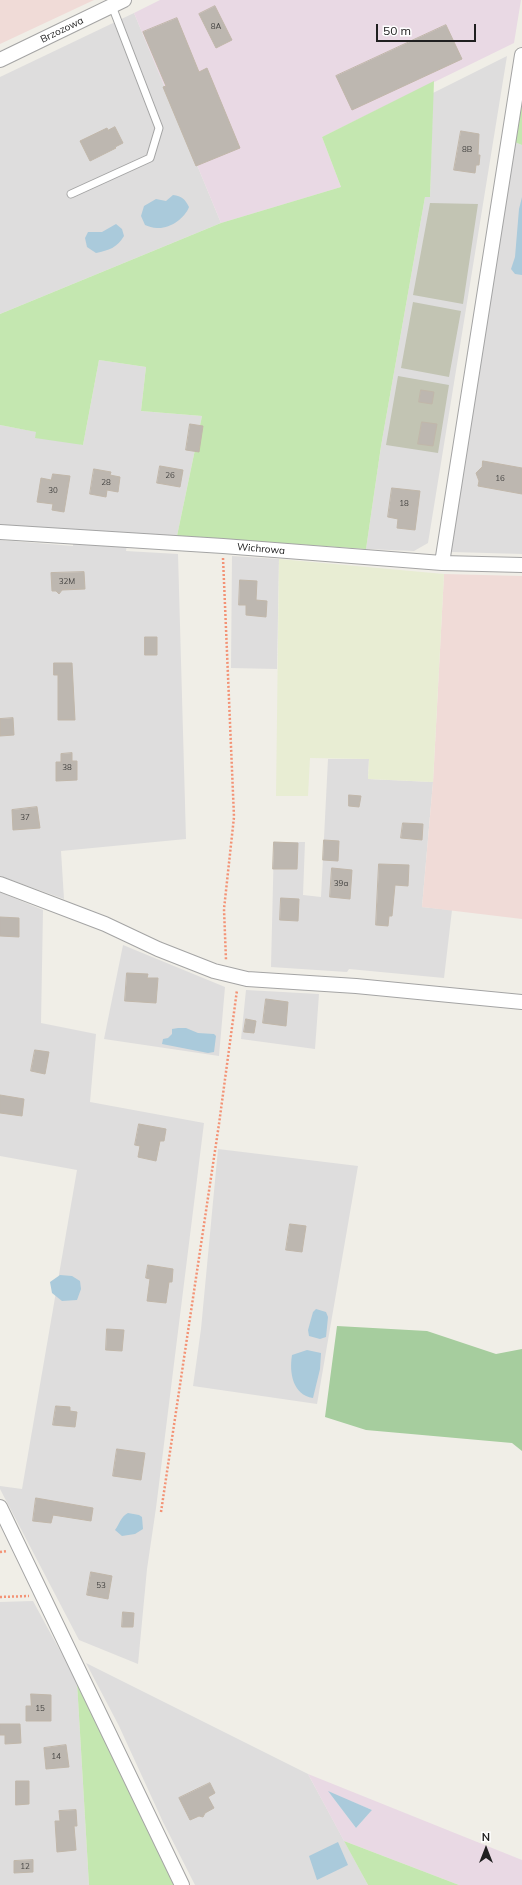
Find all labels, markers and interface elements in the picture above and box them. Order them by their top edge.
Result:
street label: Brzozowa [38,14,86,46]
scale bar [378,16,478,42]
house number: 8A [211,22,221,32]
text: 50 m [383,23,411,38]
house number: 8B [462,145,472,155]
house number: 26 [165,471,175,481]
house number: 16 [495,474,505,484]
house number: 28 [101,478,111,488]
house number: 30 [48,486,58,496]
house number: 18 [399,499,409,509]
street label: Wichrowa [237,541,285,557]
house number: 32M [59,577,75,587]
house number: 38 [62,763,72,773]
house number: 37 [20,813,30,823]
house number: 39a [334,879,348,889]
house number: 53 [96,1581,106,1591]
house number: 15 [35,1704,45,1714]
house number: 14 [51,1752,61,1762]
north arrow [466,1829,506,1869]
text: N [482,1830,490,1844]
house number: 12 [20,1862,30,1872]

